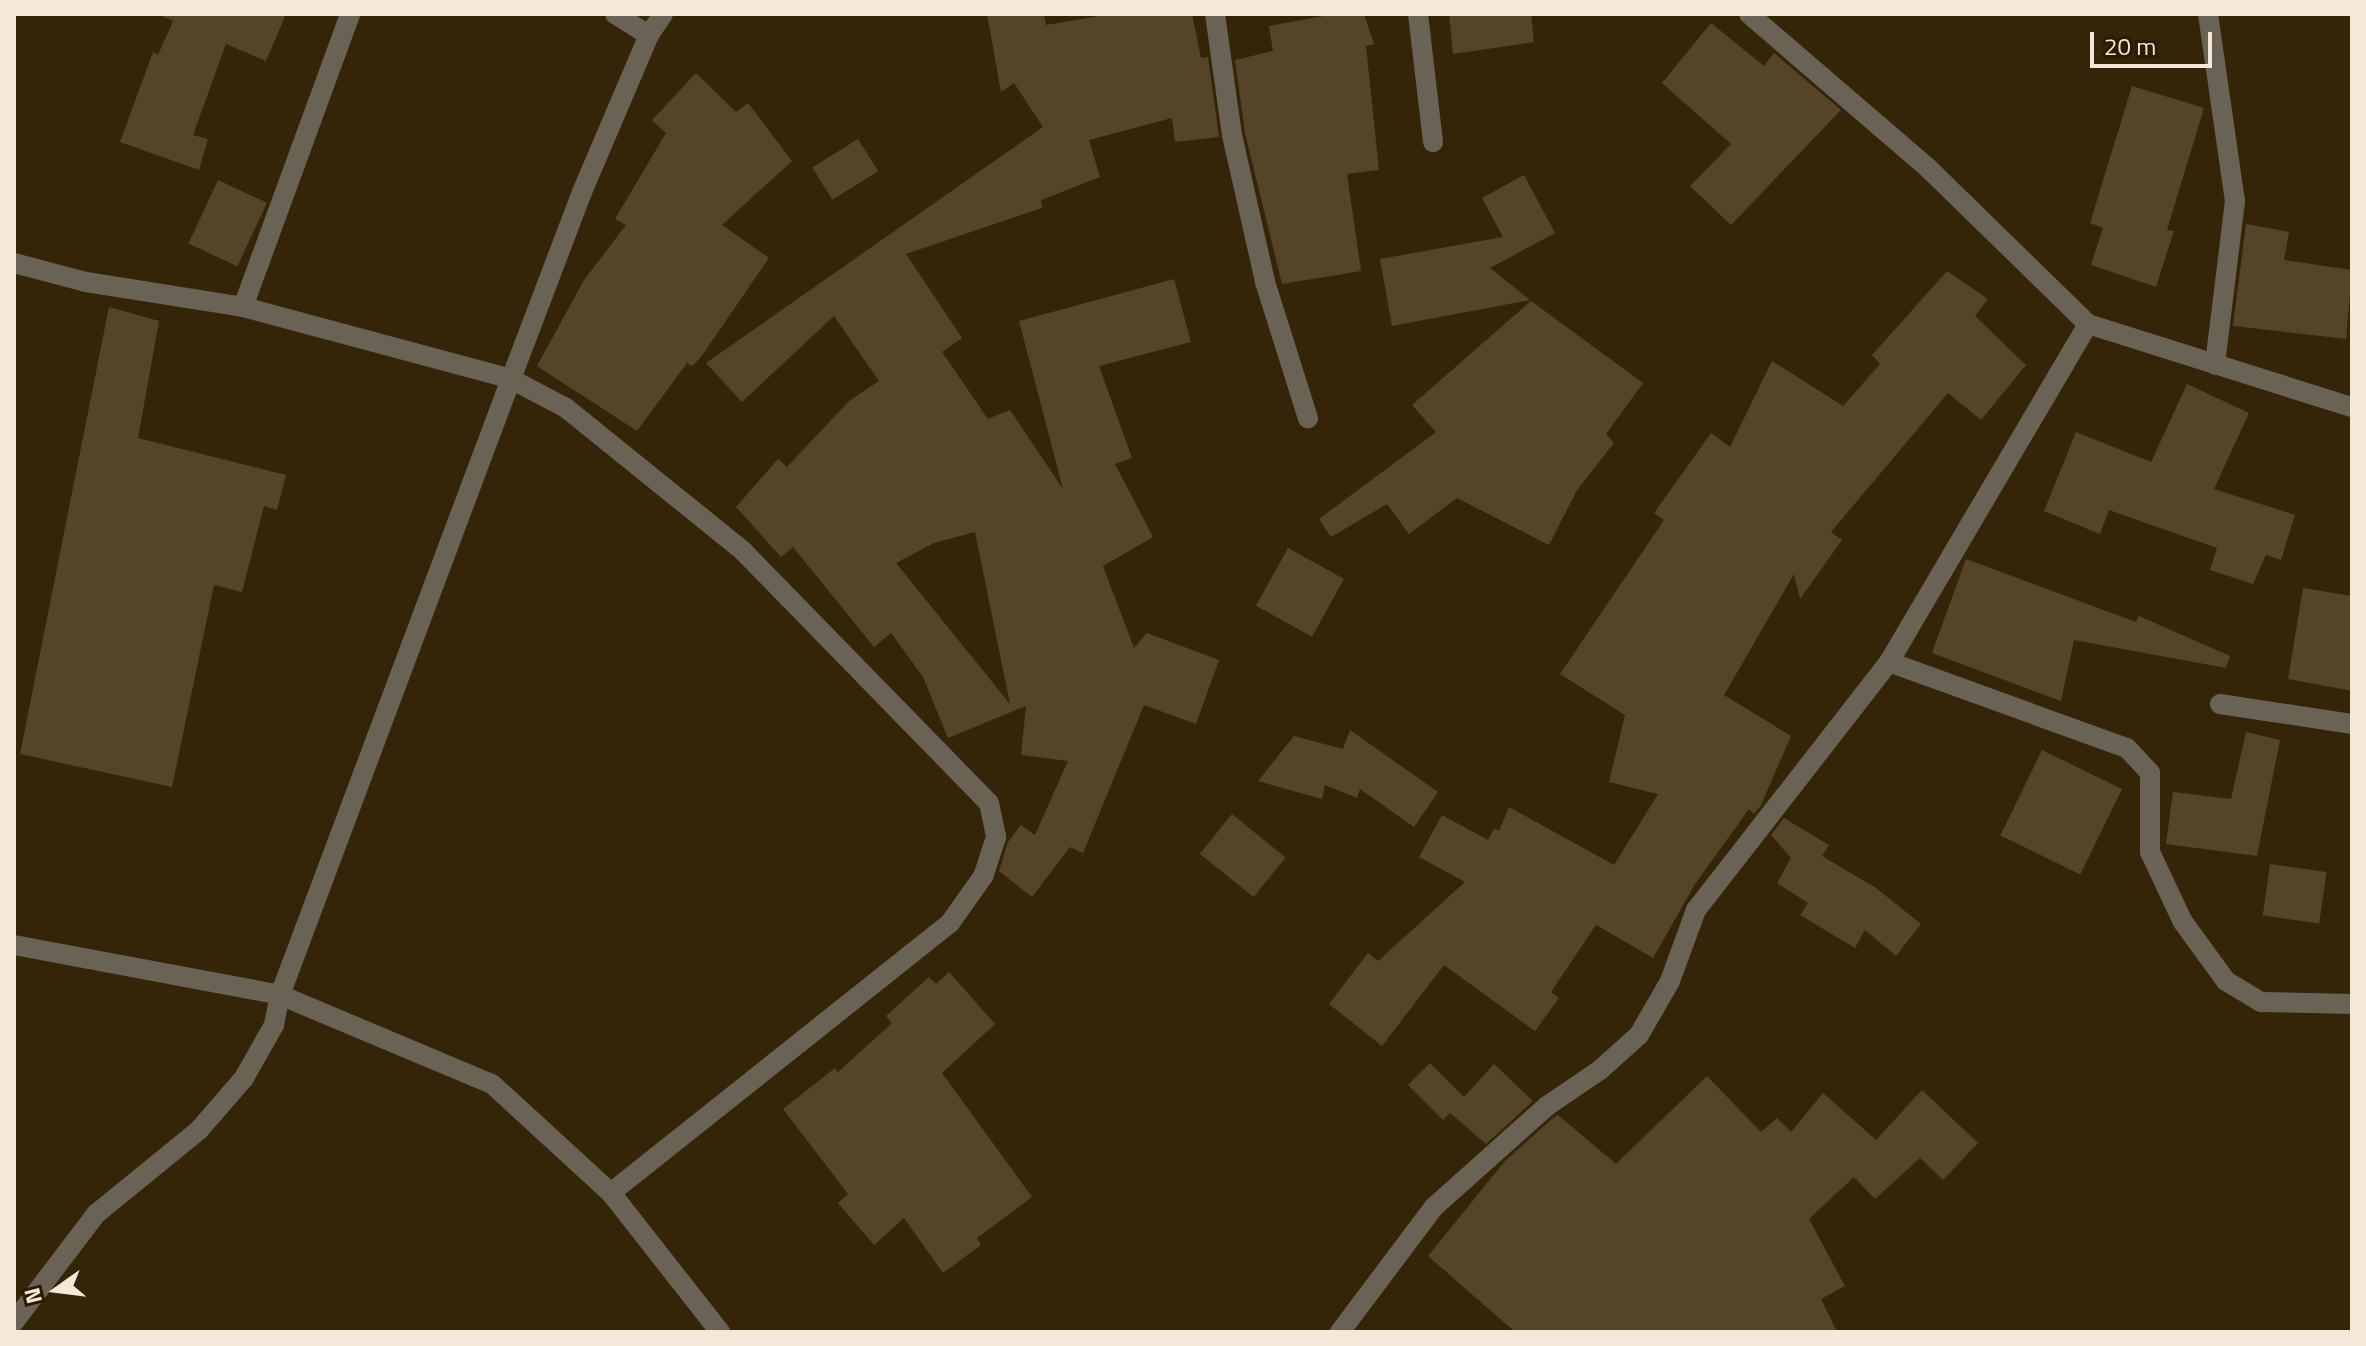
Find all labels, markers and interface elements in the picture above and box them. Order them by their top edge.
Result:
scale bar [2094,16,2216,66]
text: 20 m [2104,28,2156,64]
north arrow [16,1250,96,1330]
text: N [14,1284,51,1307]

